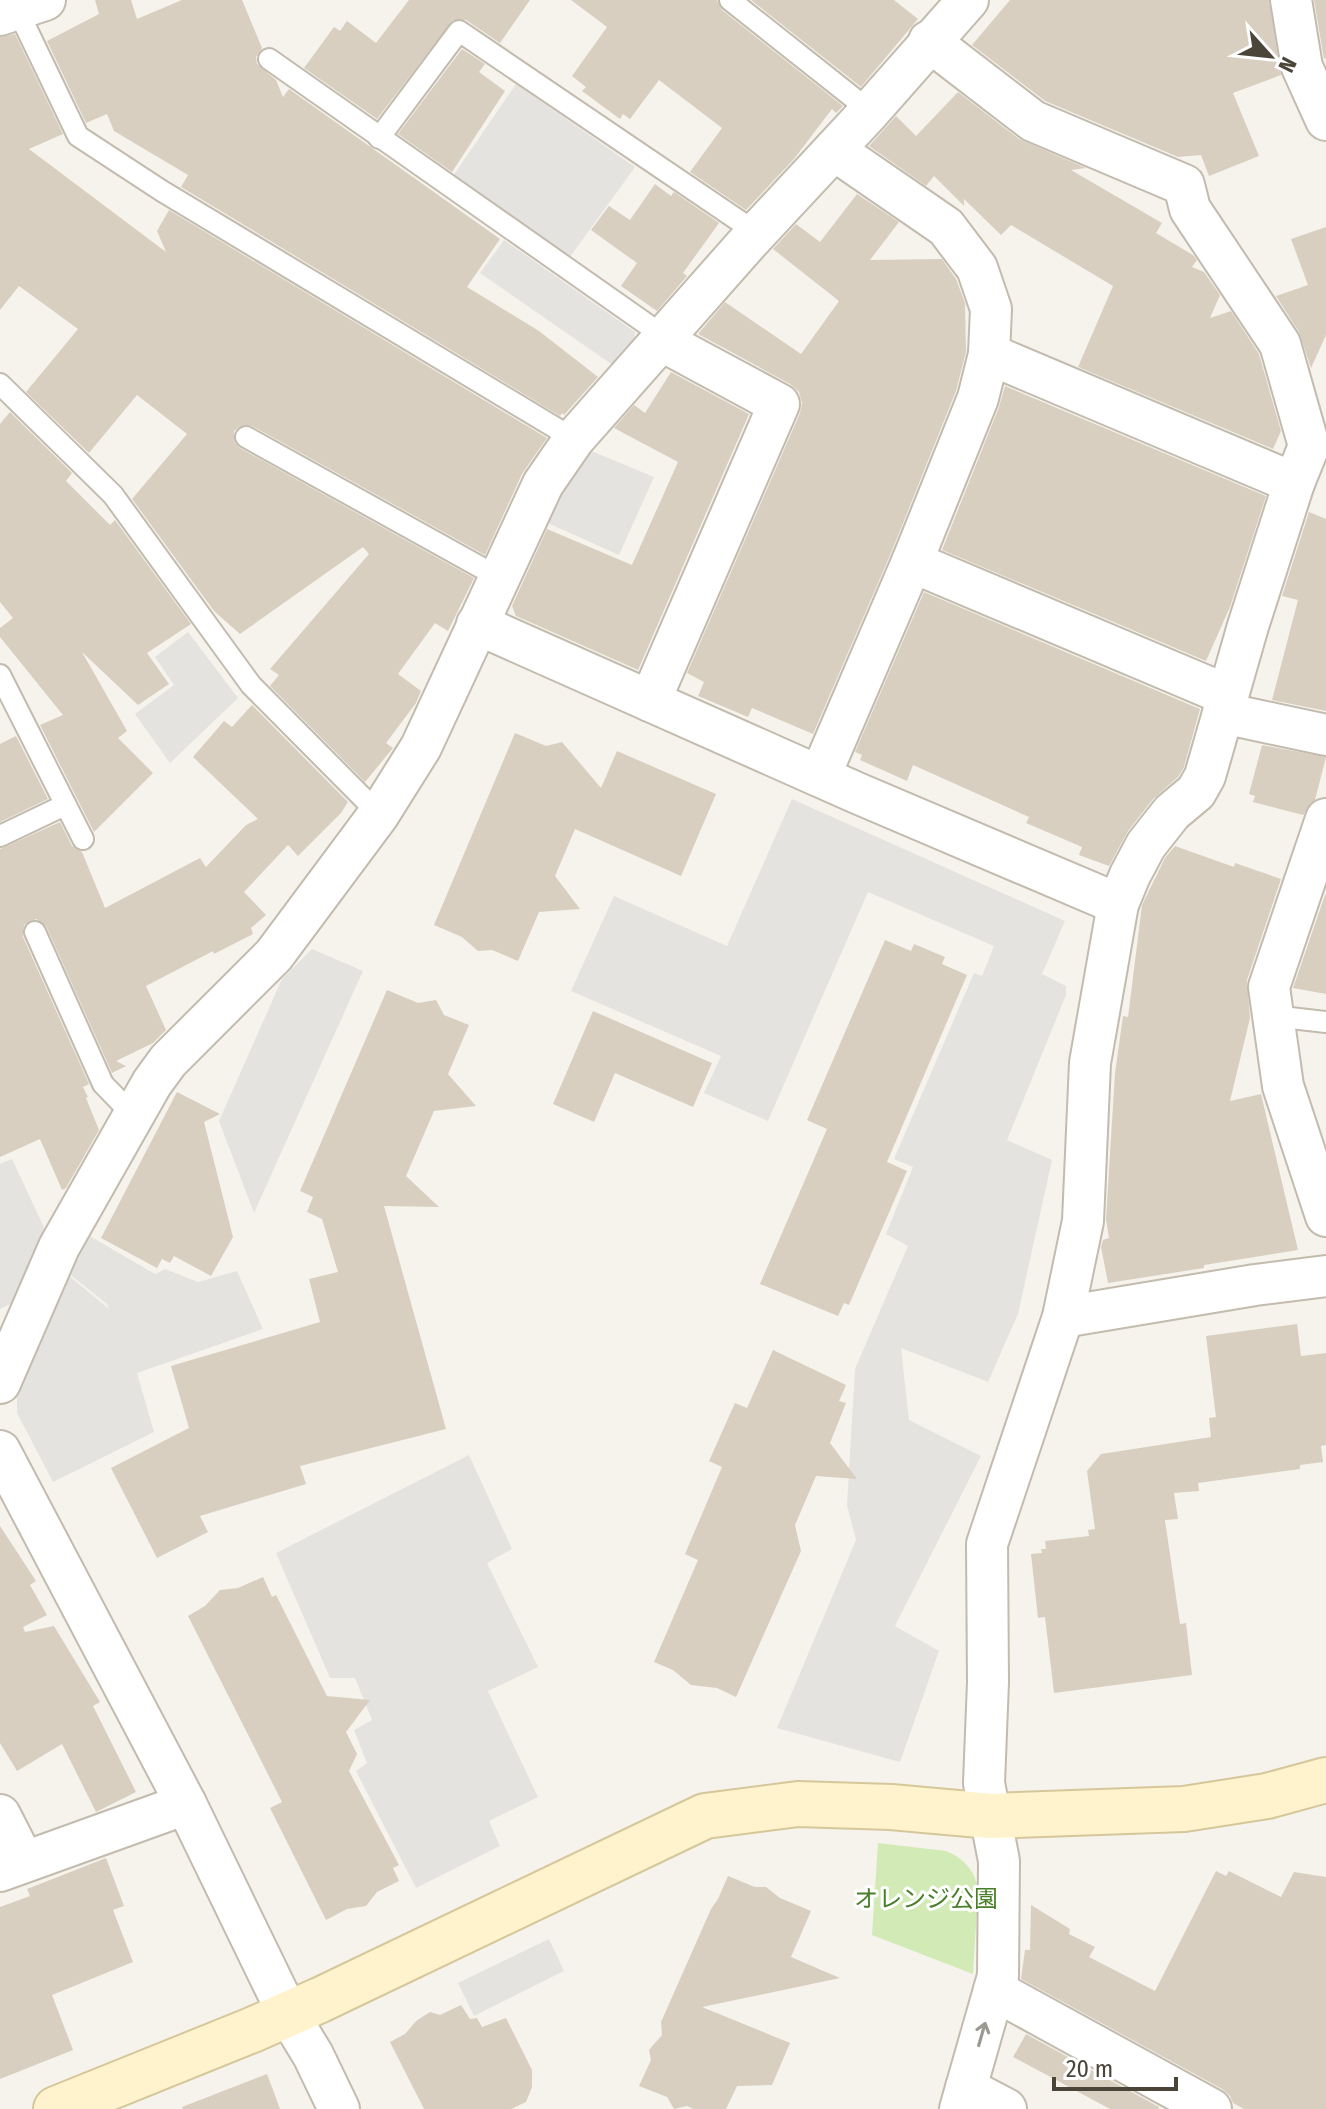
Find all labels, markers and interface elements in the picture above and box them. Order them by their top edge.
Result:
north arrow [1230,16,1310,96]
text: N [1272,53,1302,77]
park label: オレンジ公園 [854,1885,998,1913]
one-way arrow [975,2022,990,2047]
scale bar [1054,2041,1176,2091]
text: 20 m [1066,2055,1113,2083]

